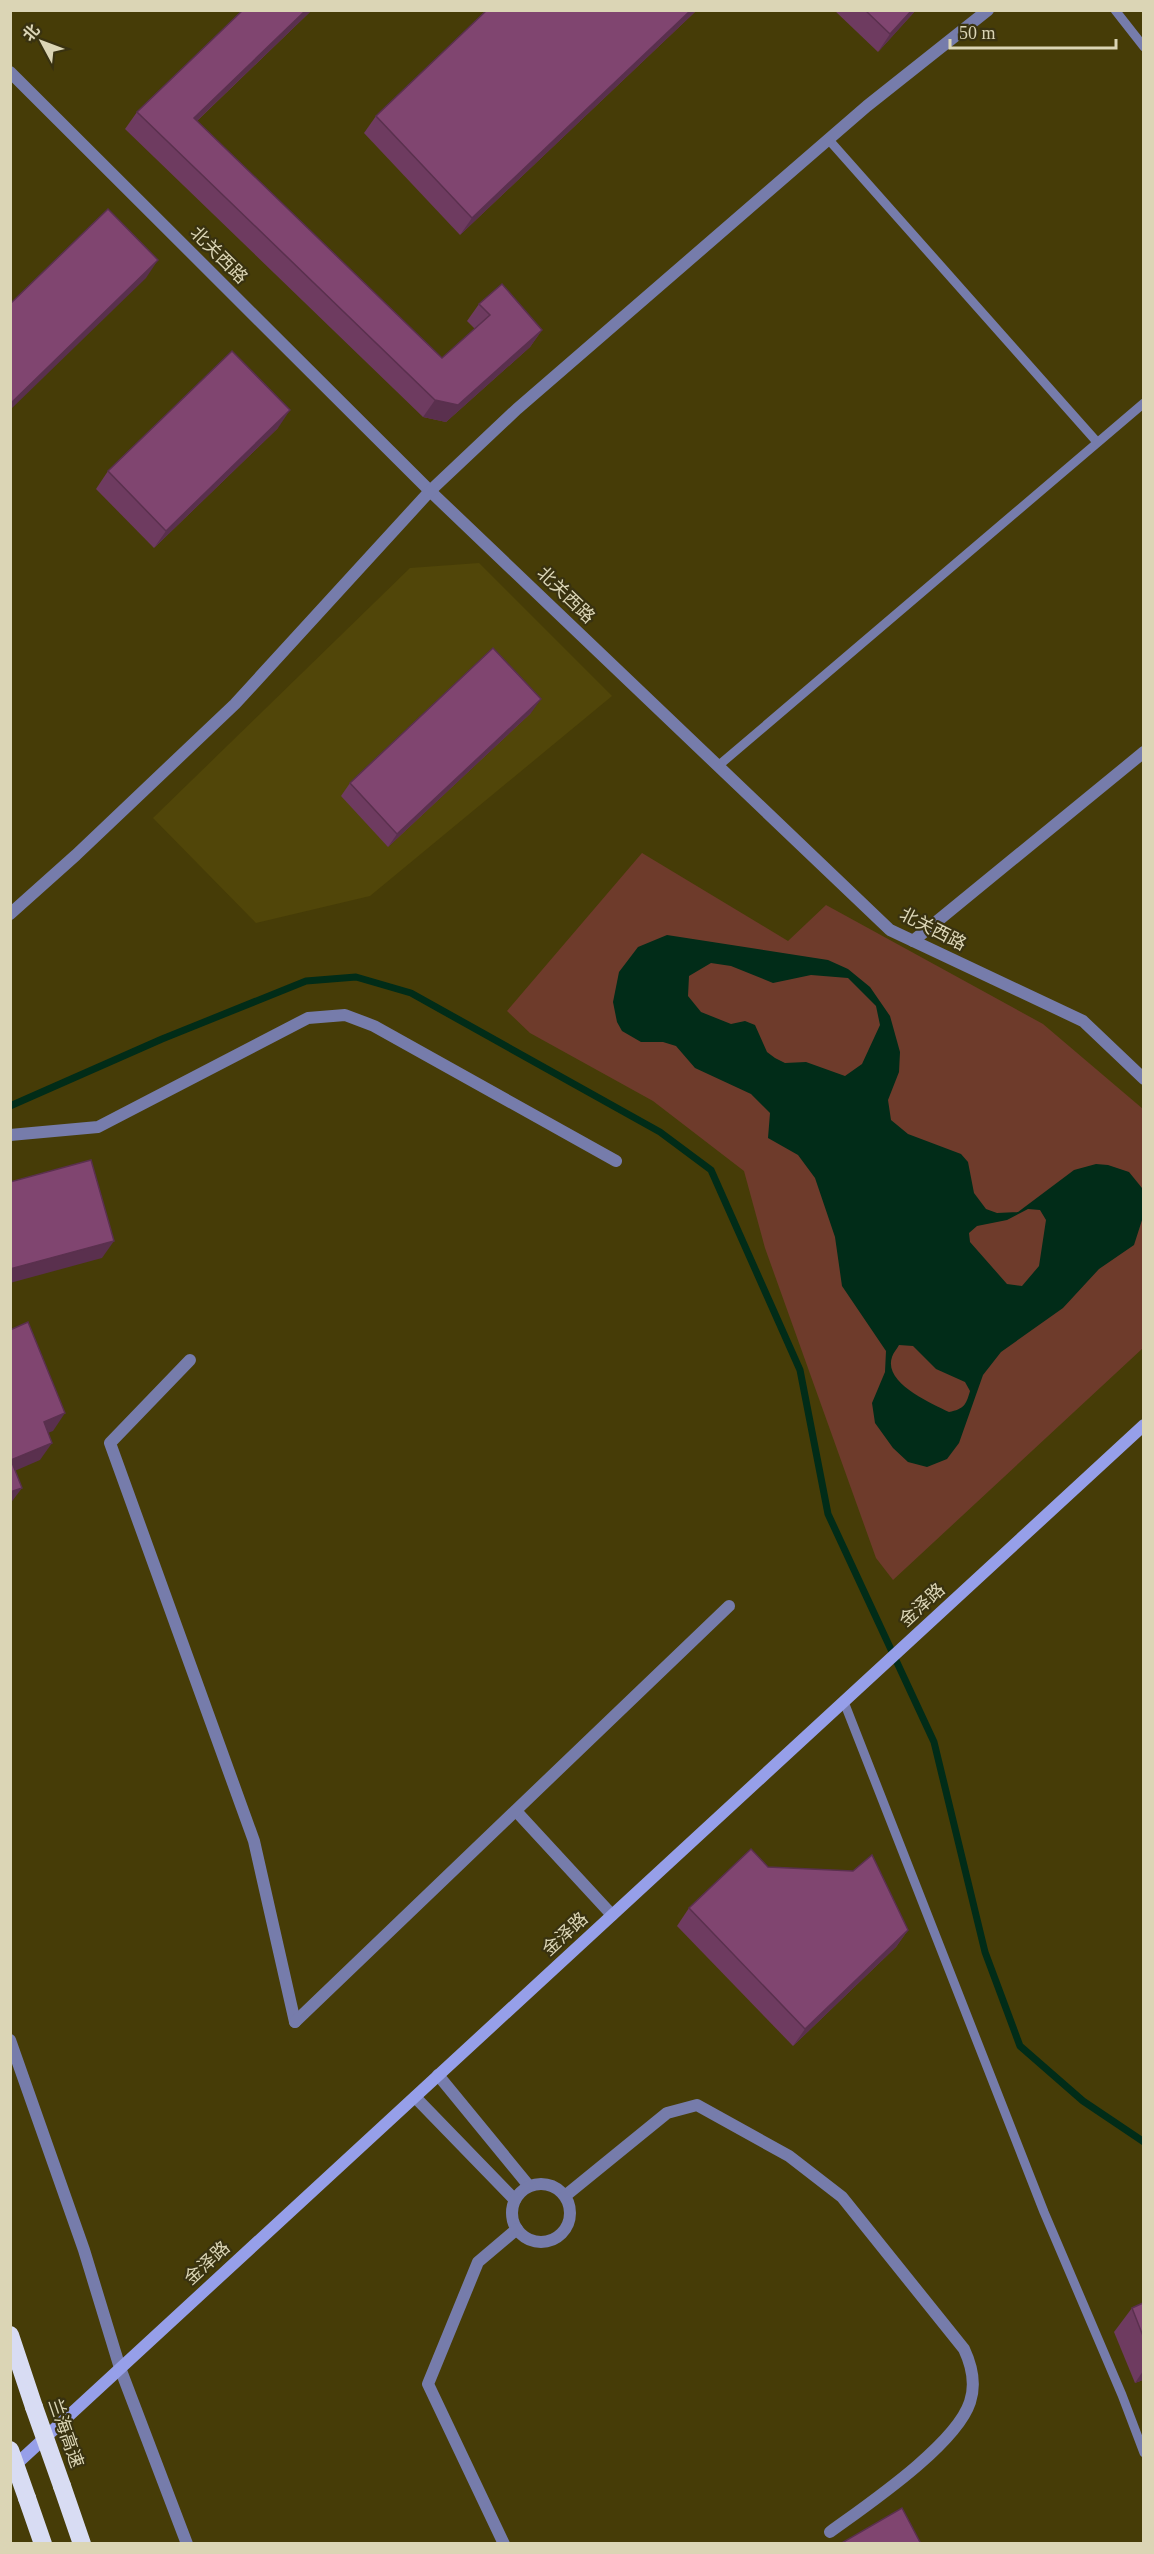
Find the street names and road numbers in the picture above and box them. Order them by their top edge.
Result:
street label: 北关西路 [186,222,252,288]
street label: 北关西路 [533,563,599,627]
street label: 北关西路 [896,904,970,954]
street label: 金泽路 [895,1579,949,1631]
street label: 金泽路 [538,1908,592,1960]
street label: 金泽路 [180,2237,234,2289]
street label: 兰海高速 [45,2396,87,2470]

